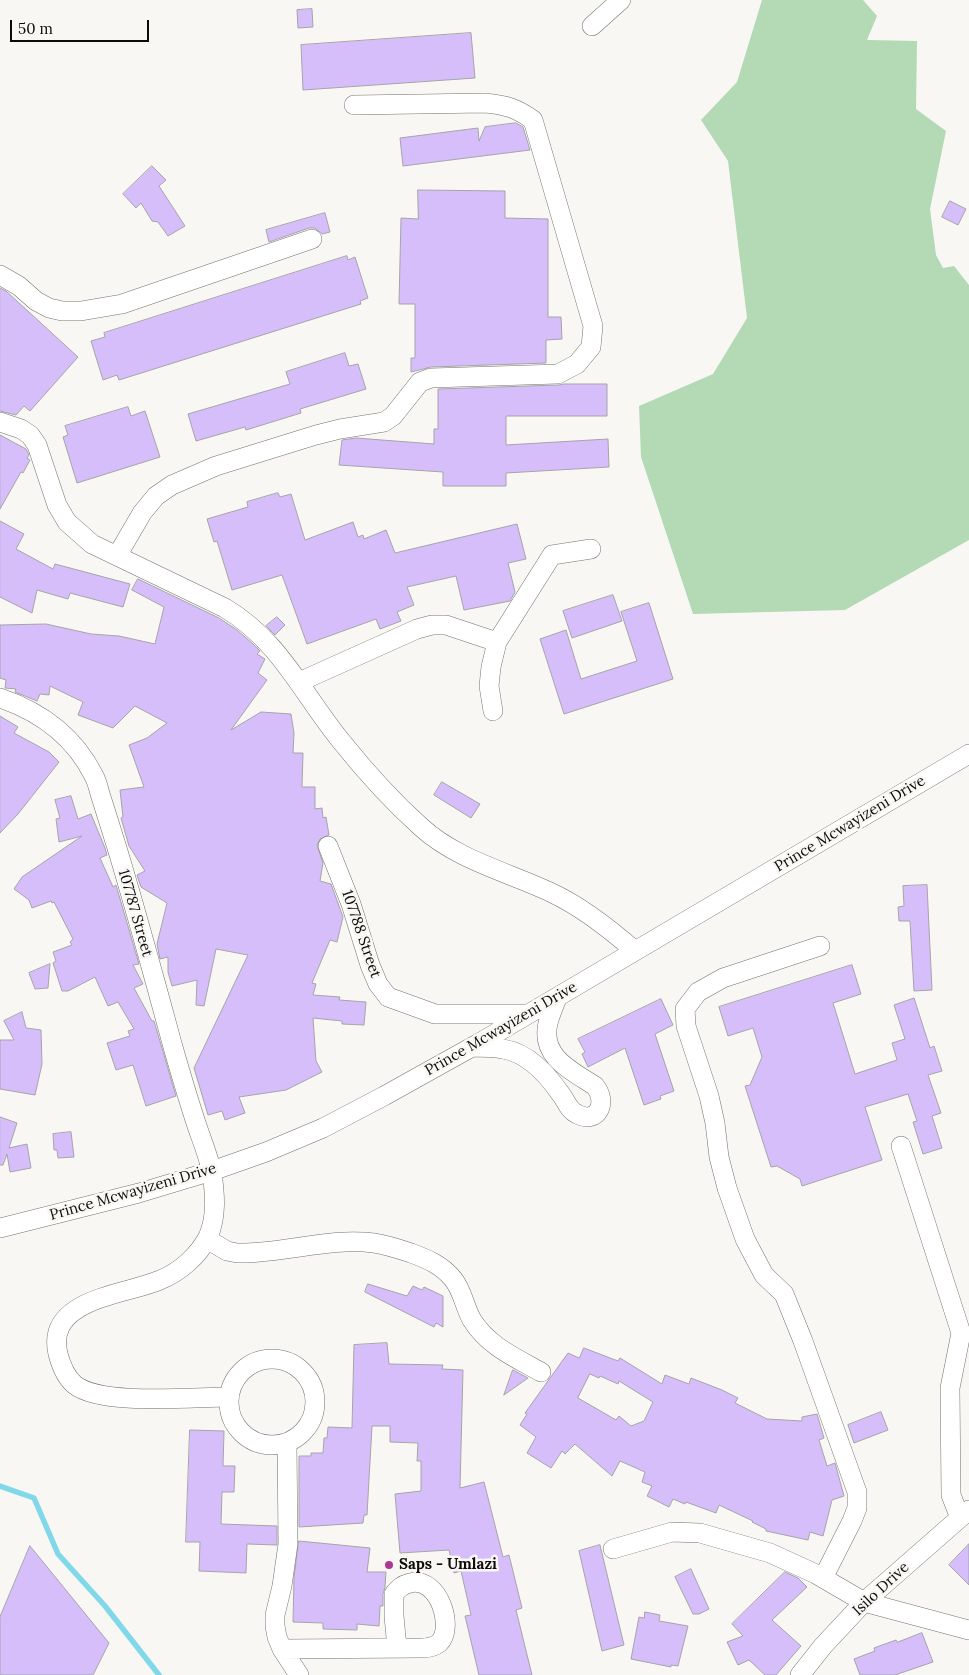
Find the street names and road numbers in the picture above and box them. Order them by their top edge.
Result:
street label: Prince Mcwayizeni Drive [771,772,929,876]
street label: 107787 Street [114,867,156,959]
street label: 107788 Street [338,888,384,980]
street label: Prince Mcwayizeni Drive [422,978,580,1080]
street label: Prince Mcwayizeni Drive [48,1160,218,1224]
street label: Isilo Drive [849,1558,913,1620]

